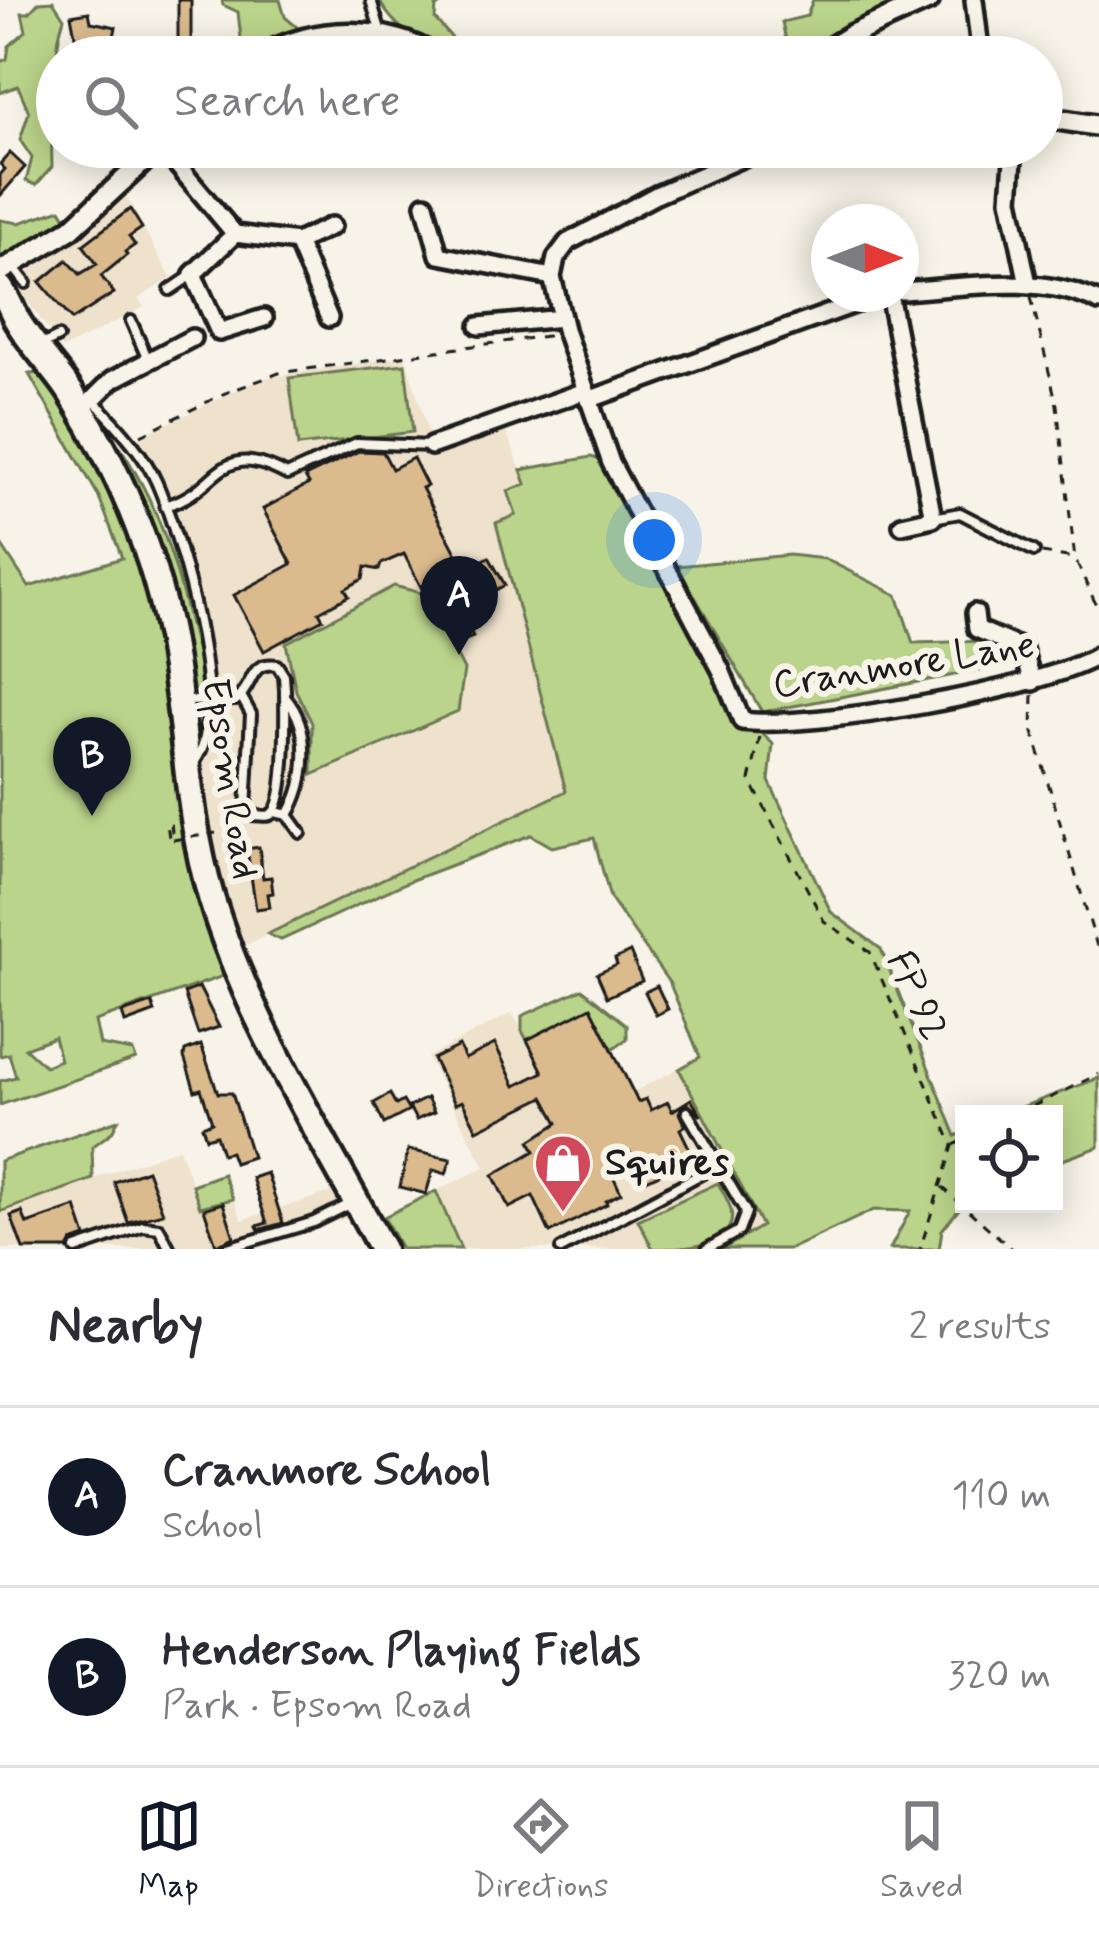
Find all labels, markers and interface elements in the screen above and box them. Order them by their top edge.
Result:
search box [36,36,1063,168]
icon: search [78,69,144,135]
text: Search here [174,73,401,132]
north arrow [811,204,919,312]
your location [624,510,684,570]
pin: A [420,556,498,655]
street label: Cranmore Lane [769,620,1039,712]
street label: Epsom Road [188,675,270,883]
pin: B [53,717,131,816]
street label: FP 92 [873,943,959,1049]
map controls [955,1105,1063,1213]
button: locate [955,1105,1063,1213]
shop icon: Squires [532,1132,594,1214]
place label: Squires [605,1138,730,1189]
text: Nearby [48,1294,203,1360]
text: 2 results [909,1302,1051,1353]
text: Cranmore School [162,1442,491,1501]
text: A [74,1471,100,1522]
text: 110 m [952,1471,1051,1522]
text: School [162,1501,263,1552]
text: Henderson Playing Fields [162,1622,641,1681]
text: B [75,1651,99,1702]
text: 320 m [948,1651,1051,1702]
text: Park · Epsom Road [162,1681,472,1732]
tab: Map [136,1793,202,1909]
tab: Directions [473,1793,609,1909]
tab: Saved [880,1793,963,1909]

